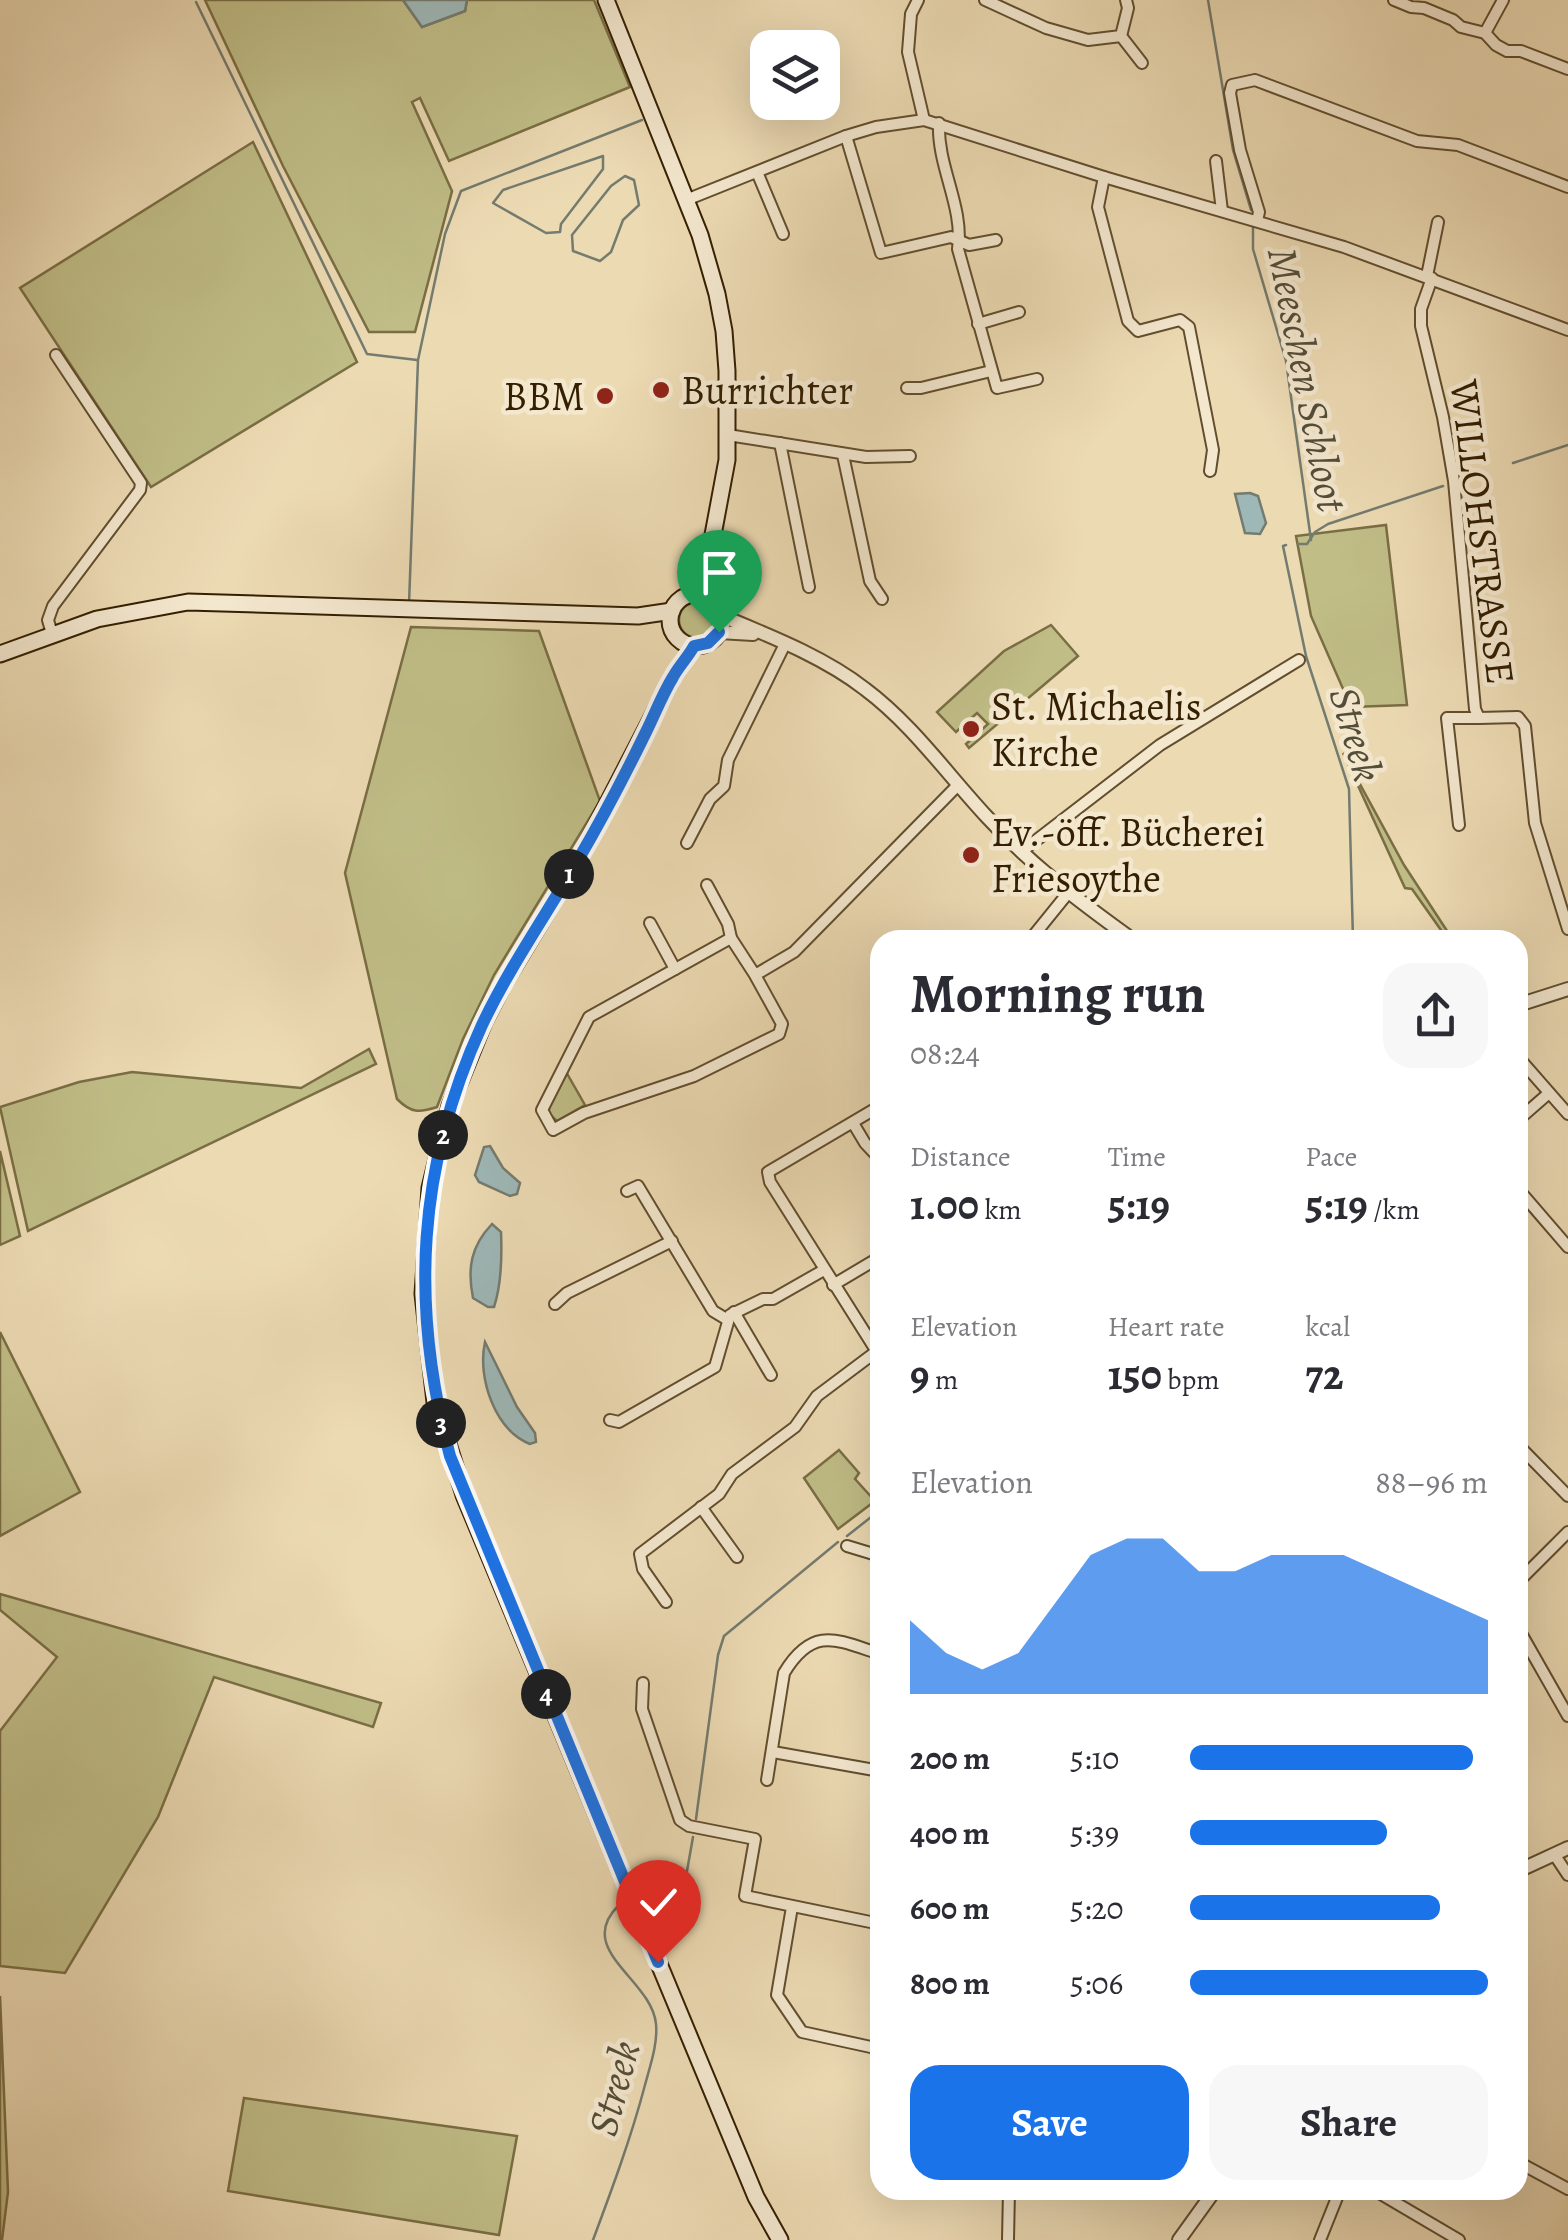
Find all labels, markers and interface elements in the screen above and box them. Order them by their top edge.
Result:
map controls [750,30,840,120]
button: layers [750,30,840,120]
water label: Meeschen Schloot [1254,242,1361,518]
place label: Burrichter [681,363,853,418]
place label: BBM [503,369,585,424]
street label: WILLOHSTRASSE [1436,376,1528,687]
marker: Burrichter [650,379,672,401]
marker: BBM [594,385,616,407]
pin [677,530,762,633]
icon: arrive [692,545,747,600]
place label: St. Michaelis Kirche [991,679,1201,780]
water label: Streek [1316,680,1397,788]
marker: St. Michaelis Kirche [960,718,982,740]
place label: Ev.-öff. Bücherei Friesoythe [991,805,1265,906]
marker: Ev.-öff. Bücherei Friesoythe [960,844,982,866]
pin: 1 [544,849,594,899]
text: 1 [564,855,574,893]
text: Morning run [910,956,1205,1031]
button: share [1383,963,1488,1068]
text: 08:24 [910,1031,980,1075]
pin: 2 [418,1110,468,1160]
text: 2 [436,1116,450,1154]
text: Distance [910,1138,1010,1176]
text: Time [1108,1138,1166,1176]
text: Pace [1305,1138,1357,1176]
text: 1.00 [910,1176,979,1233]
text: 5:19 [1108,1176,1170,1233]
text: 5:19 [1305,1176,1368,1233]
text: km [979,1191,1022,1229]
text: /km [1368,1191,1420,1229]
text: Elevation [910,1308,1017,1346]
text: Heart rate [1108,1308,1225,1346]
text: kcal [1305,1308,1350,1346]
text: 9 [910,1346,929,1403]
text: 150 [1108,1346,1162,1403]
text: 72 [1305,1346,1344,1403]
text: m [929,1361,958,1399]
text: bpm [1162,1361,1220,1399]
pin: 3 [416,1398,466,1448]
text: 3 [435,1404,447,1442]
text: Elevation [910,1460,1033,1504]
text: 88–96 m [1375,1460,1488,1504]
pin: 4 [521,1669,571,1719]
text: 4 [539,1675,553,1713]
text: 200 m [910,1736,990,1780]
text: 5:10 [1070,1736,1119,1780]
text: 400 m [910,1811,990,1855]
text: 5:39 [1070,1811,1119,1855]
pin [616,1860,701,1963]
icon: check [631,1875,686,1930]
text: 600 m [910,1886,990,1930]
text: 5:20 [1070,1886,1124,1930]
text: 800 m [910,1961,990,2005]
text: 5:06 [1070,1961,1123,2005]
water label: Streek [574,2034,653,2142]
button: Save [910,2065,1189,2180]
button: Share [1209,2065,1488,2180]

